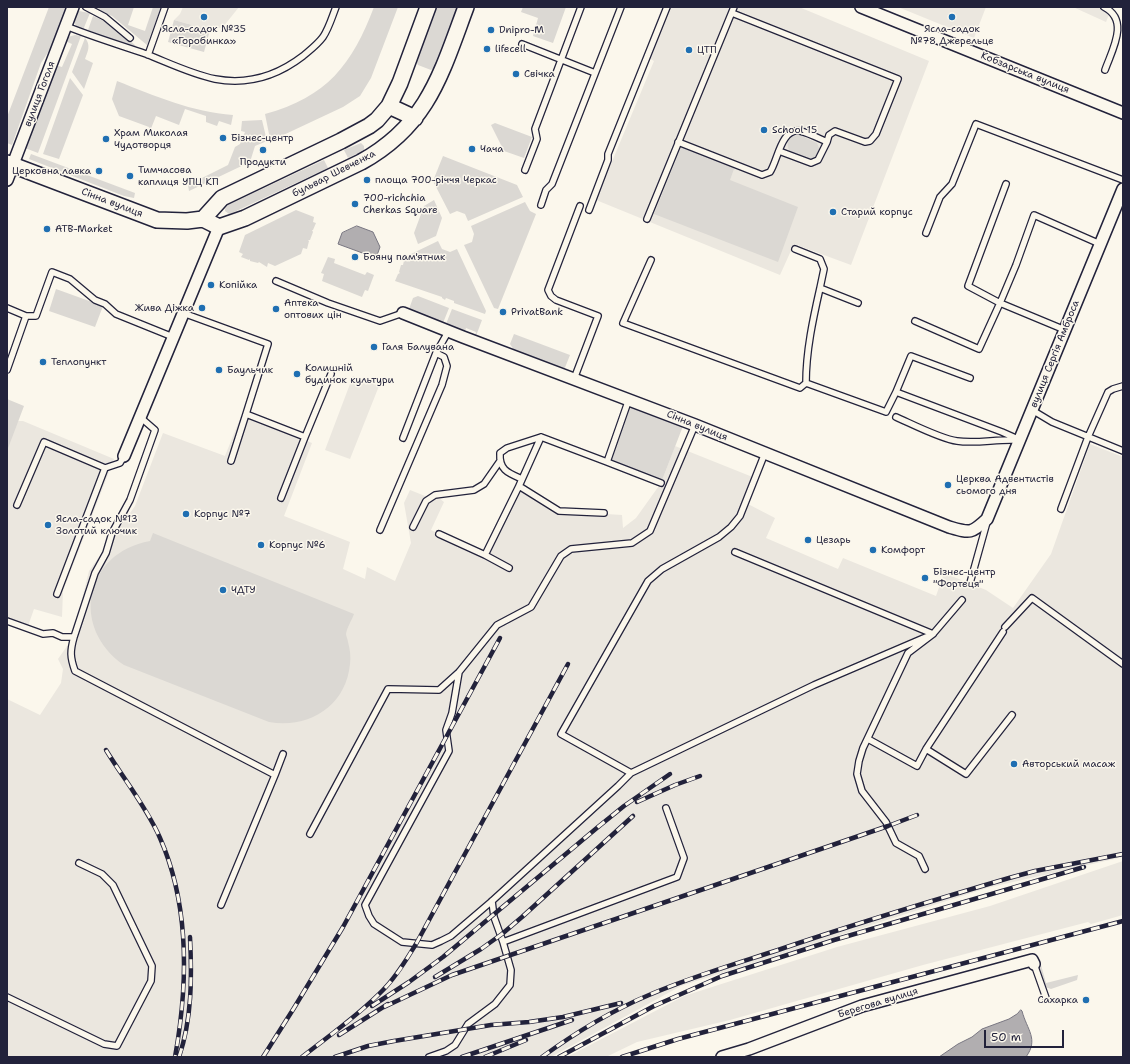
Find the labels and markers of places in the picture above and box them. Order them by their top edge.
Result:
marker: Ясла-садок №35 «Горобинка» [199,12,209,22]
marker: Ясла-садок №78 Джерельце [947,12,957,22]
place label: Ясла-садок №35 «Горобинка» [162,23,246,46]
place label: Ясла-садок №78 Джерельце [910,23,994,46]
place label: Dnipro-M [499,24,544,36]
marker: Dnipro-M [486,25,496,35]
place label: lifecell [495,43,526,55]
marker: lifecell [482,44,492,54]
place label: ЦТП [697,44,717,56]
marker: ЦТП [684,45,694,55]
place label: Свічка [524,68,555,80]
marker: Свічка [511,69,521,79]
place label: School 15 [772,124,817,136]
marker: School 15 [759,125,769,135]
place label: Храм Миколая Чудотворця [114,127,188,150]
place label: Бізнес-центр [231,132,294,144]
marker: Бізнес-центр [218,133,228,143]
marker: Храм Миколая Чудотворця [101,134,111,144]
place label: Чача [480,143,504,155]
marker: Чача [467,144,477,154]
marker: Продукти [258,145,268,155]
place label: Продукти [240,156,286,168]
place label: Тимчасова каплиця УПЦ КП [138,164,219,188]
place label: Церковна лавка [12,165,91,177]
marker: Церковна лавка [94,166,104,176]
marker: Тимчасова каплиця УПЦ КП [125,171,135,181]
place label: площа 700-річчя Черкас [375,174,497,186]
marker: площа 700-річчя Черкас [362,175,372,185]
place label: 700-richchia Cherkas Square [363,192,438,216]
marker: 700-richchia Cherkas Square [350,199,360,209]
place label: Старий корпус [841,206,913,218]
marker: Старий корпус [828,207,838,217]
place label: ATB-Market [55,223,113,235]
marker: ATB-Market [42,224,52,234]
place label: Бояну пам'ятник [363,251,445,263]
marker: Бояну пам'ятник [350,252,360,262]
place label: Копійка [219,279,257,291]
marker: Копійка [206,280,216,290]
place label: Аптека оптових цін [284,297,342,320]
place label: Жива Діжка [135,302,194,314]
marker: Жива Діжка [197,303,207,313]
marker: Аптека оптових цін [271,304,281,314]
place label: PrivatBank [511,306,563,318]
marker: PrivatBank [498,307,508,317]
place label: Галя Балувана [382,341,454,353]
marker: Галя Балувана [369,342,379,352]
place label: Теплопункт [51,356,106,368]
marker: Теплопункт [38,357,48,367]
place label: Колишній будинок культури [305,362,394,386]
place label: Баульчик [227,364,273,376]
marker: Баульчик [214,365,224,375]
marker: Колишній будинок культури [292,369,302,379]
place label: Церква Адвентистів сьомого дня [956,473,1054,496]
marker: Церква Адвентистів сьомого дня [943,480,953,490]
place label: Корпус №7 [194,508,251,520]
marker: Корпус №7 [181,509,191,519]
place label: Ясла-садок №13 Золотий ключик [56,513,138,536]
marker: Ясла-садок №13 Золотий ключик [43,520,53,530]
place label: Цезарь [816,534,851,546]
marker: Цезарь [803,535,813,545]
place label: Корпус №6 [269,539,326,551]
marker: Корпус №6 [256,540,266,550]
place label: Комфорт [881,544,925,556]
marker: Комфорт [868,545,878,555]
place label: Бізнес-центр "Фортеця" [933,566,996,590]
marker: Бізнес-центр "Фортеця" [920,573,930,583]
place label: ЧДТУ [231,584,256,596]
marker: ЧДТУ [218,585,228,595]
place label: Авторський масаж [1022,758,1115,770]
marker: Авторський масаж [1009,759,1019,769]
place label: Сахарка [1037,994,1078,1006]
marker: Сахарка [1081,995,1091,1005]

